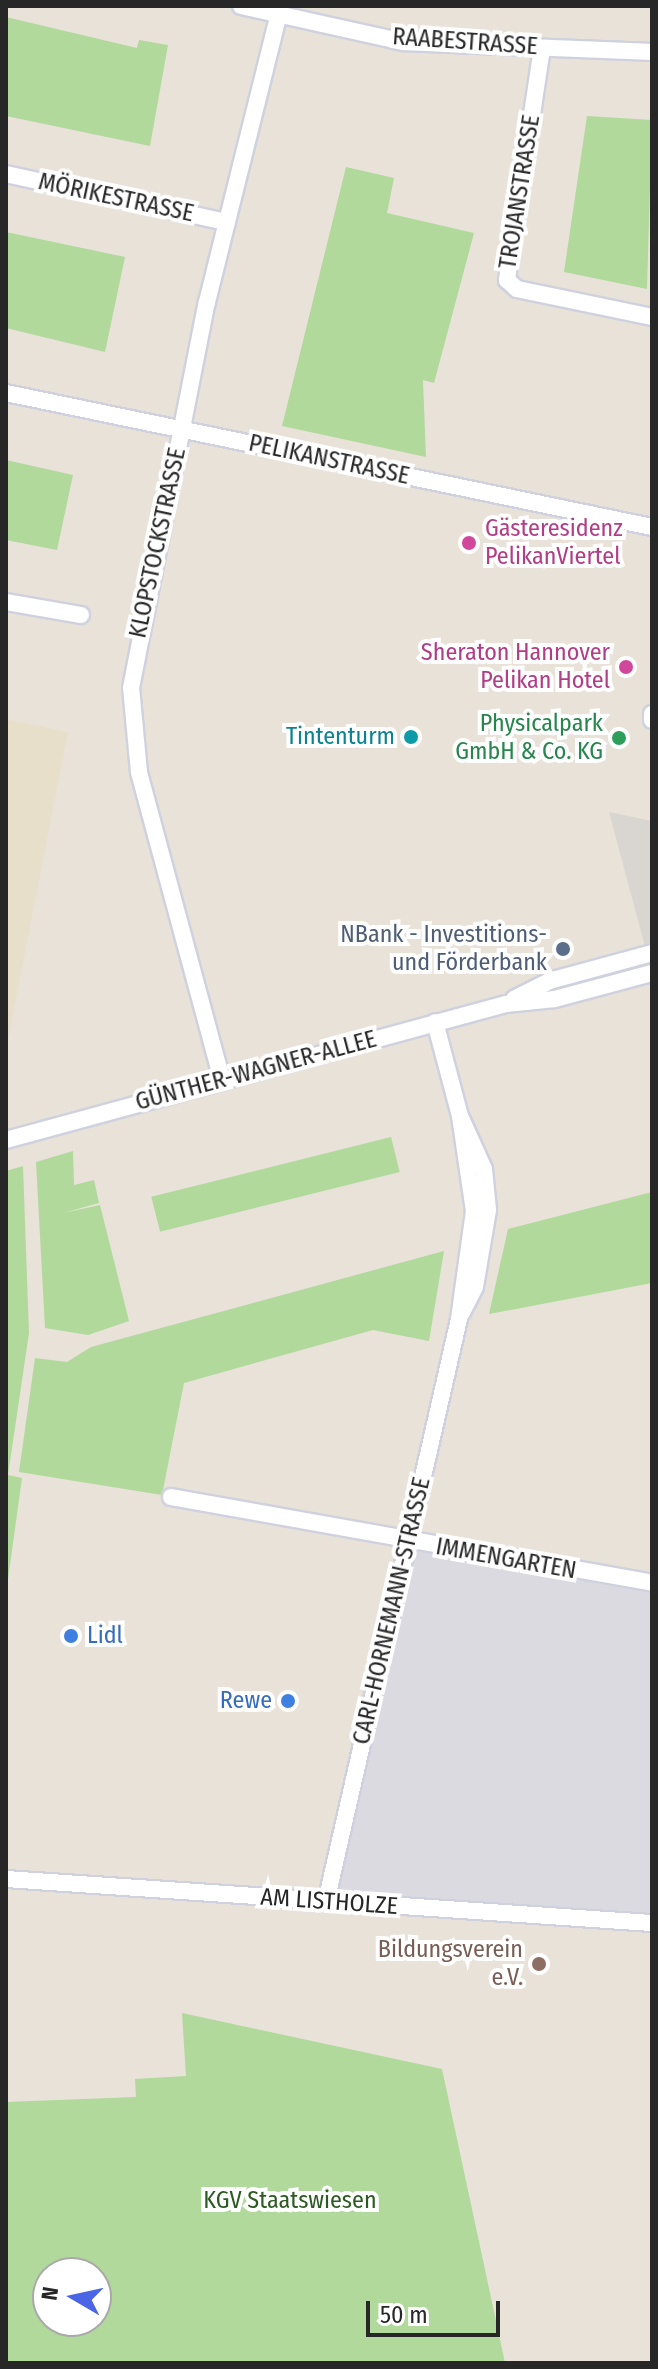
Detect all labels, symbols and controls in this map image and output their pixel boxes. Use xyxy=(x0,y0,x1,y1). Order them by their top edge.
street label: RAABESTRASSE xyxy=(391,23,539,61)
street label: TROJANSTRASSE xyxy=(494,113,546,271)
street label: MÖRIKESTRASSE xyxy=(36,167,196,229)
street label: PELIKANSTRASSE xyxy=(246,429,412,491)
street label: KLOPSTOCKSTRASSE xyxy=(124,445,192,641)
place label: Gästeresidenz PelikanViertel xyxy=(485,515,623,571)
marker: Gästeresidenz PelikanViertel xyxy=(460,534,478,552)
place label: Sheraton Hannover Pelikan Hotel xyxy=(421,639,610,695)
marker: Sheraton Hannover Pelikan Hotel xyxy=(617,658,635,676)
place label: Physicalpark GmbH & Co. KG xyxy=(455,710,603,766)
place label: Tintenturm xyxy=(286,723,395,751)
marker: Tintenturm xyxy=(402,728,420,746)
marker: Physicalpark GmbH & Co. KG xyxy=(610,729,628,747)
place label: NBank - Investitions- und Förderbank xyxy=(340,921,547,977)
marker: NBank - Investitions- und Förderbank xyxy=(554,940,572,958)
street label: GÜNTHER-WAGNER-ALLEE xyxy=(132,1025,380,1117)
street label: CARL-HORNEMANN-STRASSE xyxy=(347,1475,437,1747)
street label: IMMENGARTEN xyxy=(434,1532,578,1586)
place label: Lidl xyxy=(87,1622,123,1650)
marker: Lidl xyxy=(62,1627,80,1645)
place label: Rewe xyxy=(220,1687,272,1715)
marker: Rewe xyxy=(279,1692,297,1710)
street label: AM LISTHOLZE xyxy=(259,1883,399,1921)
place label: Bildungsverein e.V. xyxy=(378,1936,523,1992)
marker: Bildungsverein e.V. xyxy=(530,1955,548,1973)
park label: KGV Staatswiesen xyxy=(203,2187,377,2215)
north arrow xyxy=(32,2257,112,2337)
text: N xyxy=(35,2285,64,2302)
scale bar xyxy=(370,2285,504,2335)
text: 50 m xyxy=(380,2301,428,2329)

